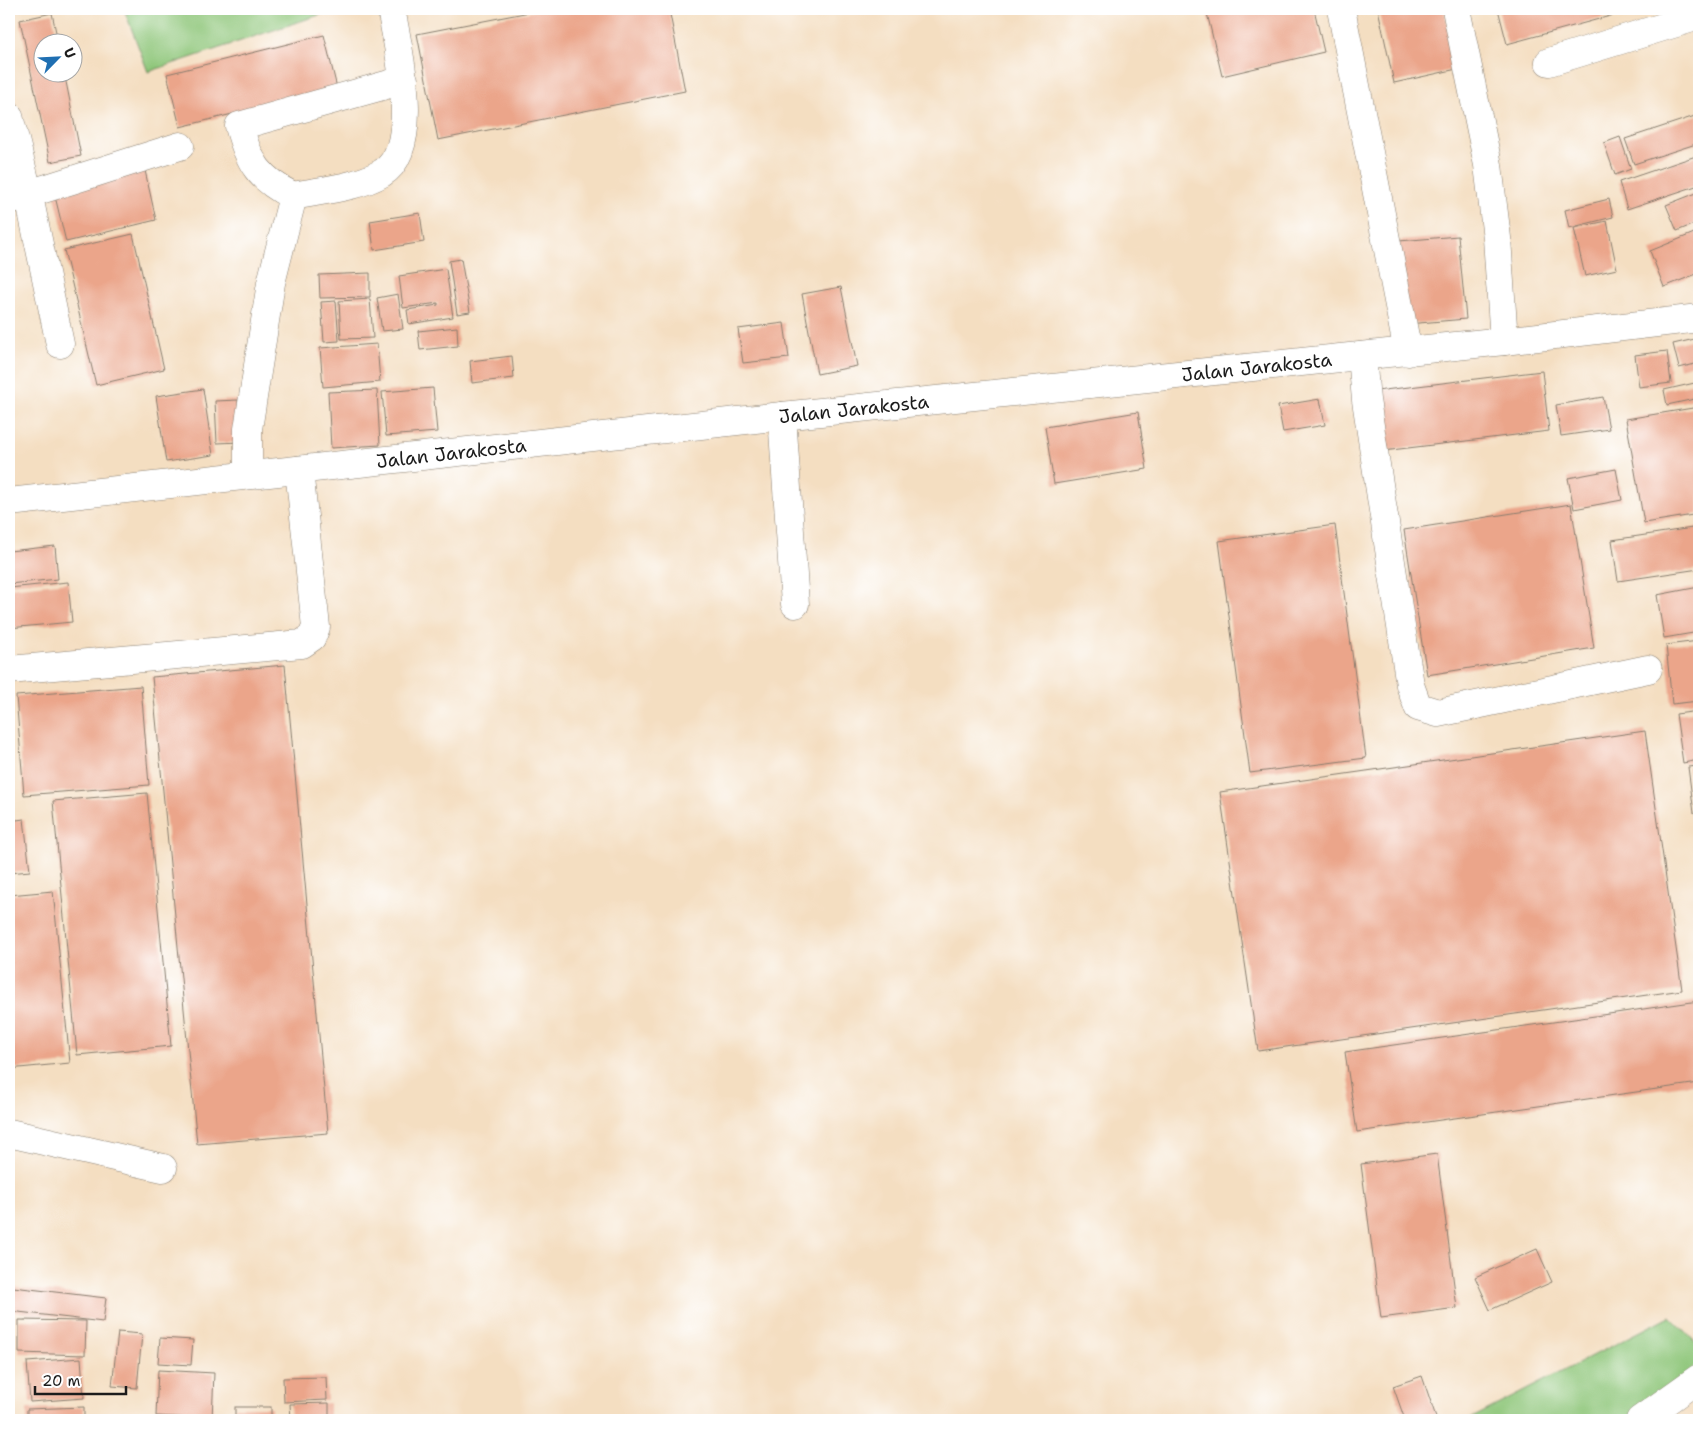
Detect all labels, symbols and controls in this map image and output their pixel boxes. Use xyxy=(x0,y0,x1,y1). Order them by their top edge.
north arrow xyxy=(32,32,82,82)
text: U xyxy=(60,45,80,61)
street label: Jalan Jarakosta xyxy=(1180,346,1333,387)
street label: Jalan Jarakosta xyxy=(778,388,930,429)
street label: Jalan Jarakosta xyxy=(375,432,528,474)
scale bar xyxy=(35,1364,126,1396)
text: 20 m xyxy=(42,1371,81,1391)

